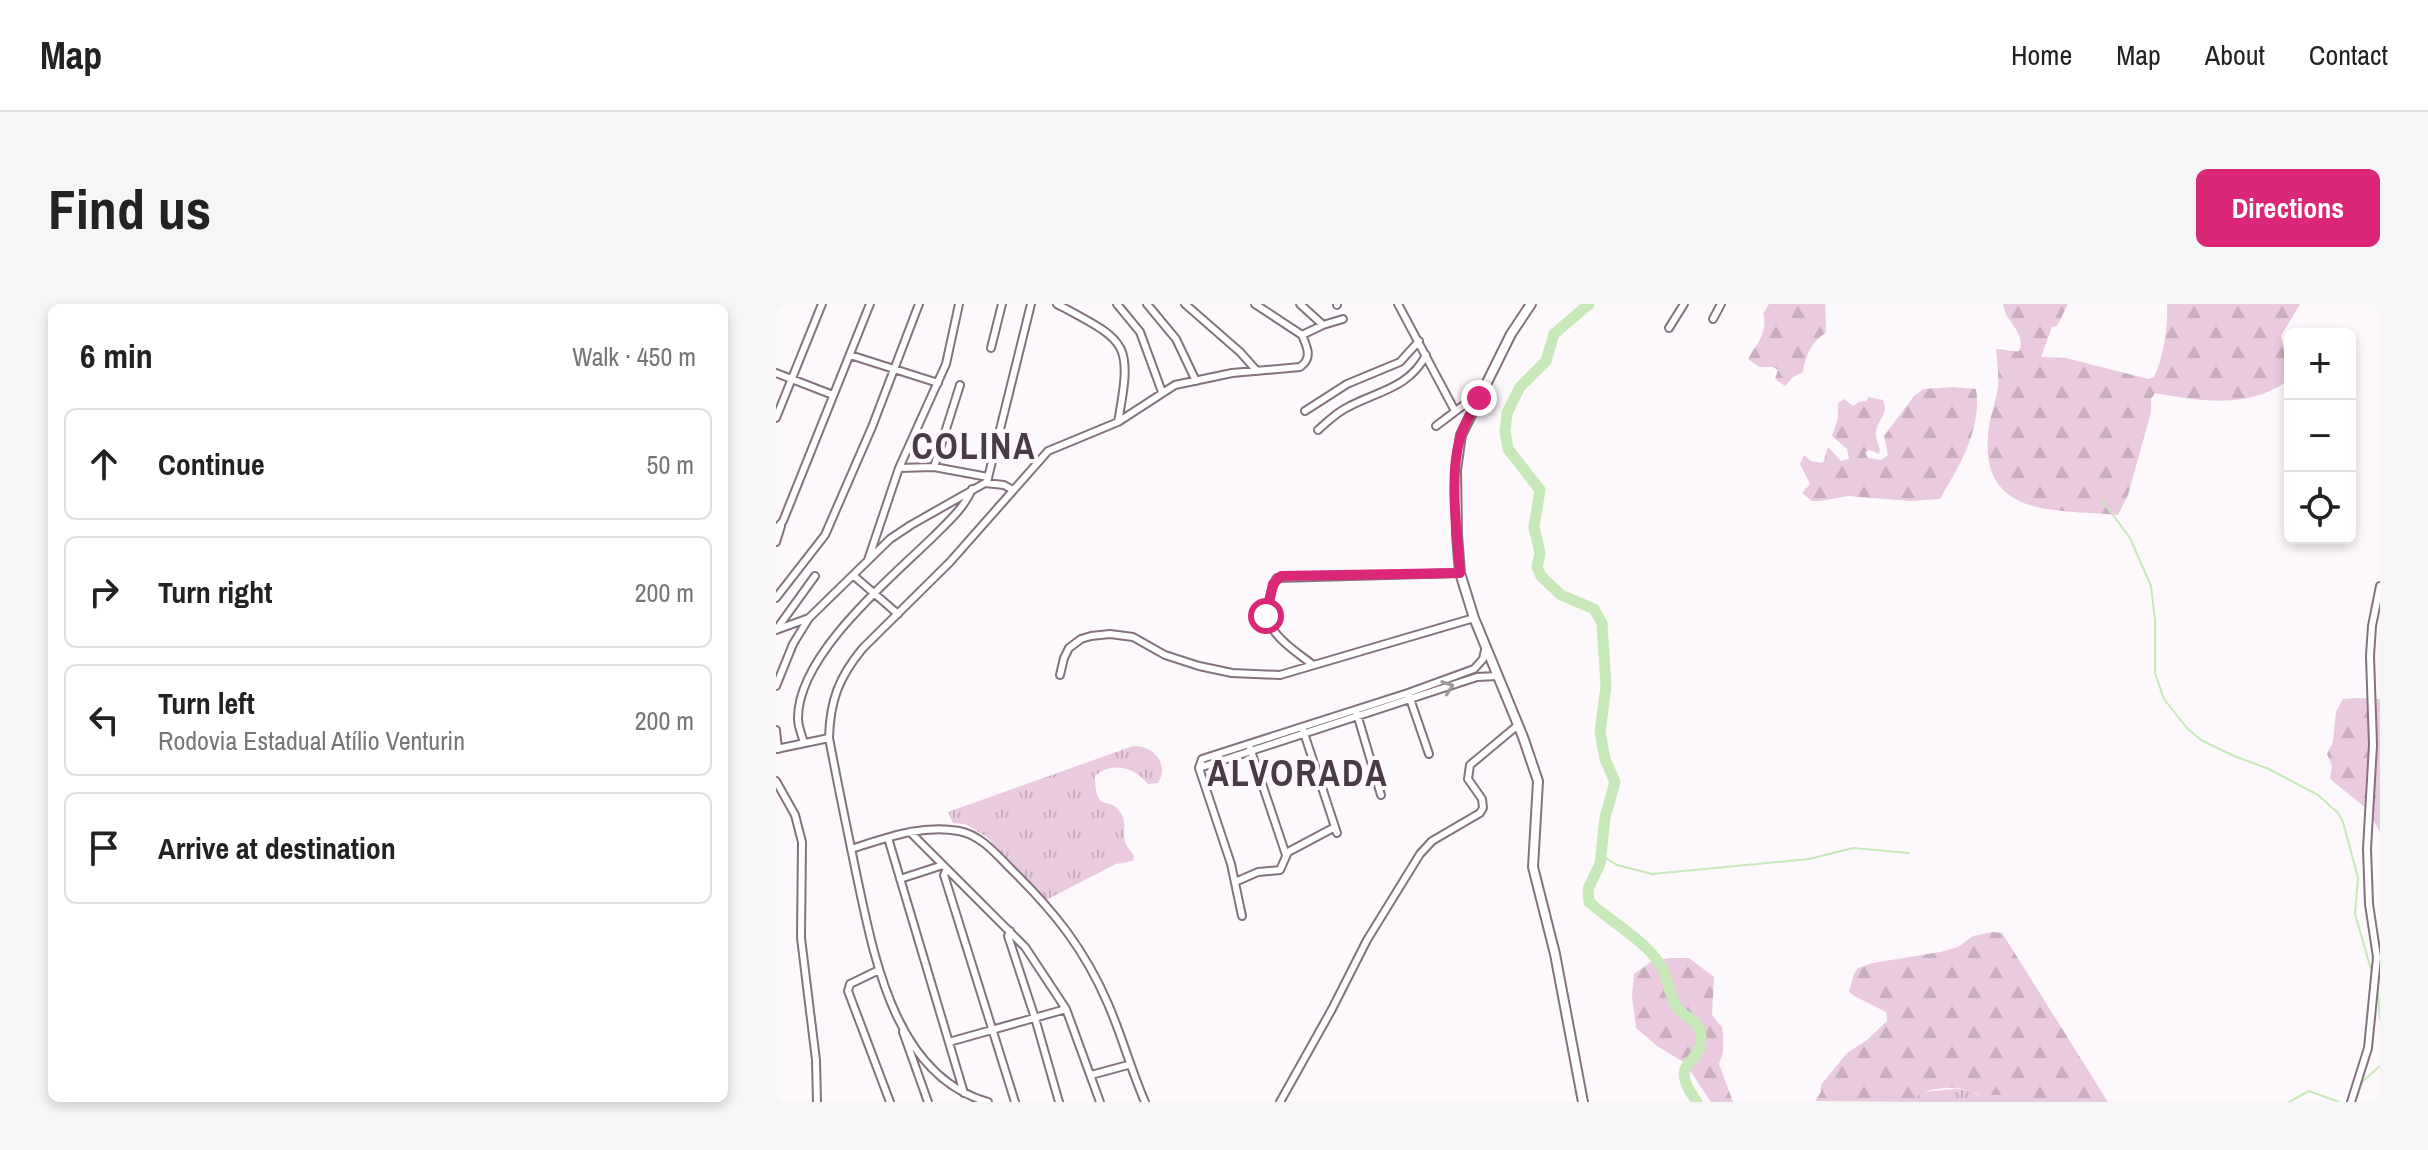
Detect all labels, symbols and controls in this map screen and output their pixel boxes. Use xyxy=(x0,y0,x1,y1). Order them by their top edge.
text: Map xyxy=(40,30,102,81)
text: Home xyxy=(2011,36,2072,74)
text: Map xyxy=(2116,36,2161,74)
text: About xyxy=(2205,36,2265,74)
text: Contact xyxy=(2309,36,2388,74)
button: Directions xyxy=(2196,169,2380,247)
text: Find us xyxy=(48,171,211,246)
map controls xyxy=(2284,328,2356,544)
button: + xyxy=(2284,328,2356,400)
text: 6 min xyxy=(80,333,153,379)
text: Walk · 450 m xyxy=(572,339,696,374)
route end xyxy=(1461,380,1497,416)
button: − xyxy=(2284,400,2356,472)
district label: COLINA xyxy=(911,422,1037,470)
icon: ahead xyxy=(82,442,126,486)
text: Continue xyxy=(158,444,265,484)
text: 50 m xyxy=(647,447,694,482)
button: locate xyxy=(2284,472,2356,544)
icon: right xyxy=(82,570,126,614)
text: Turn right xyxy=(158,572,272,612)
text: 200 m xyxy=(635,575,694,610)
route start xyxy=(1248,598,1284,634)
one-way arrow xyxy=(1440,680,1454,696)
text: Turn left xyxy=(158,683,255,723)
icon: left xyxy=(82,698,126,742)
text: 200 m xyxy=(635,703,694,738)
text: Rodovia Estadual Atílio Venturin xyxy=(158,723,465,758)
district label: ALVORADA xyxy=(1207,749,1389,797)
icon: arrive xyxy=(82,826,126,870)
text: Arrive at destination xyxy=(158,828,396,868)

